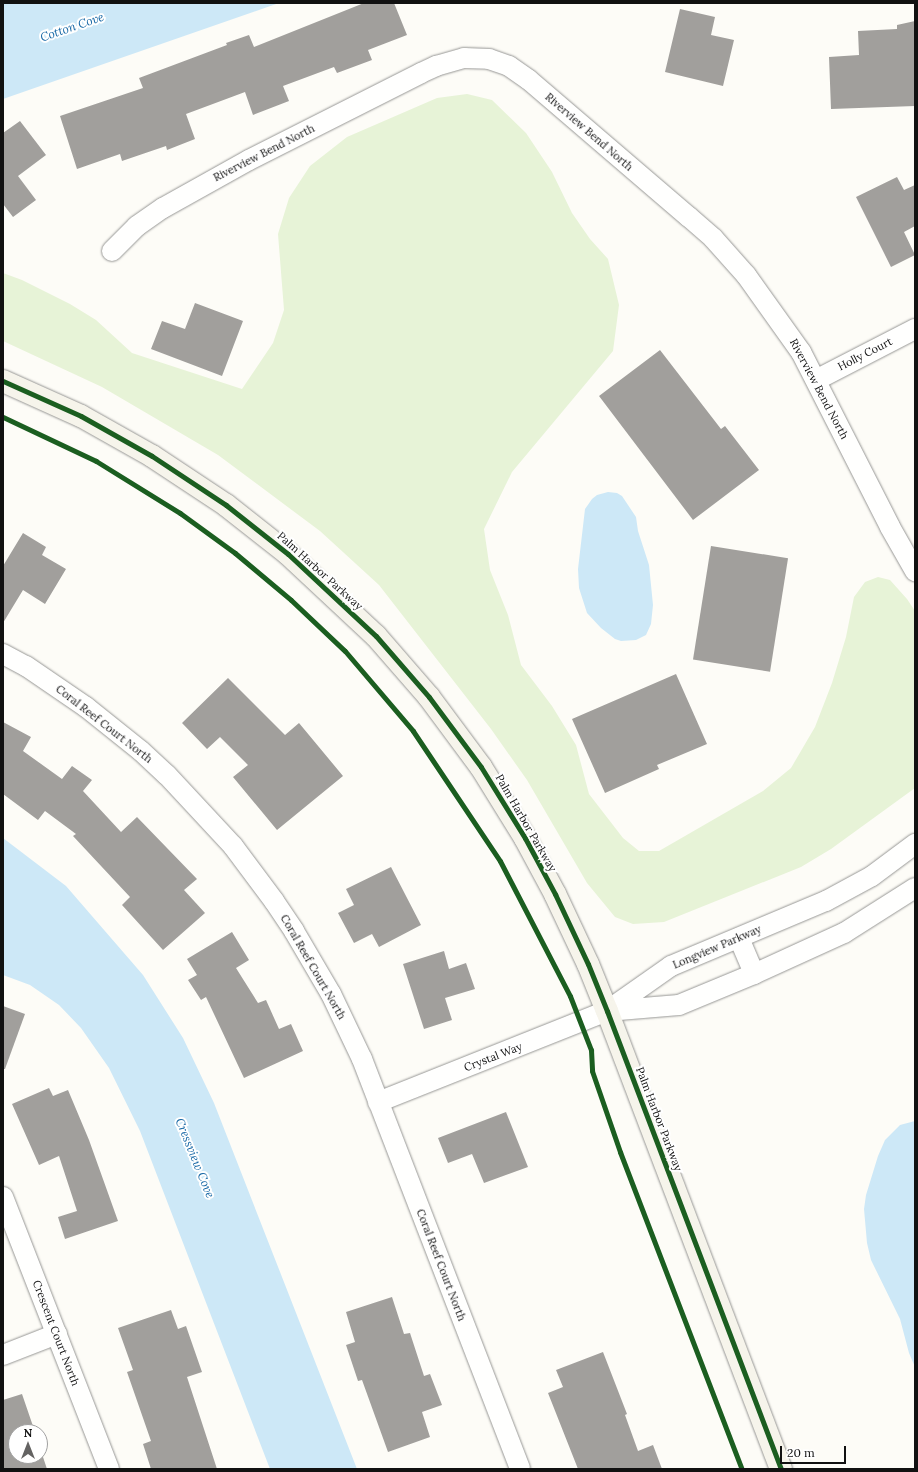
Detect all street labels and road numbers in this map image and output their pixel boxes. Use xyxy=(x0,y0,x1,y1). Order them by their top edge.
street label: Riverview Bend North xyxy=(542,90,636,174)
street label: Riverview Bend North xyxy=(211,122,317,184)
street label: Holly Court xyxy=(836,335,894,373)
street label: Riverview Bend North xyxy=(787,336,851,442)
street label: Palm Harbor Parkway xyxy=(275,529,365,613)
street label: Coral Reef Court North xyxy=(53,682,155,766)
street label: Palm Harbor Parkway xyxy=(493,772,559,874)
street label: Coral Reef Court North xyxy=(278,912,348,1022)
street label: Longview Parkway xyxy=(671,922,763,972)
street label: Crystal Way xyxy=(462,1040,524,1074)
street label: Palm Harbor Parkway xyxy=(633,1065,685,1173)
street label: Coral Reef Court North xyxy=(414,1207,468,1323)
street label: Crescent Court North xyxy=(30,1278,82,1388)

